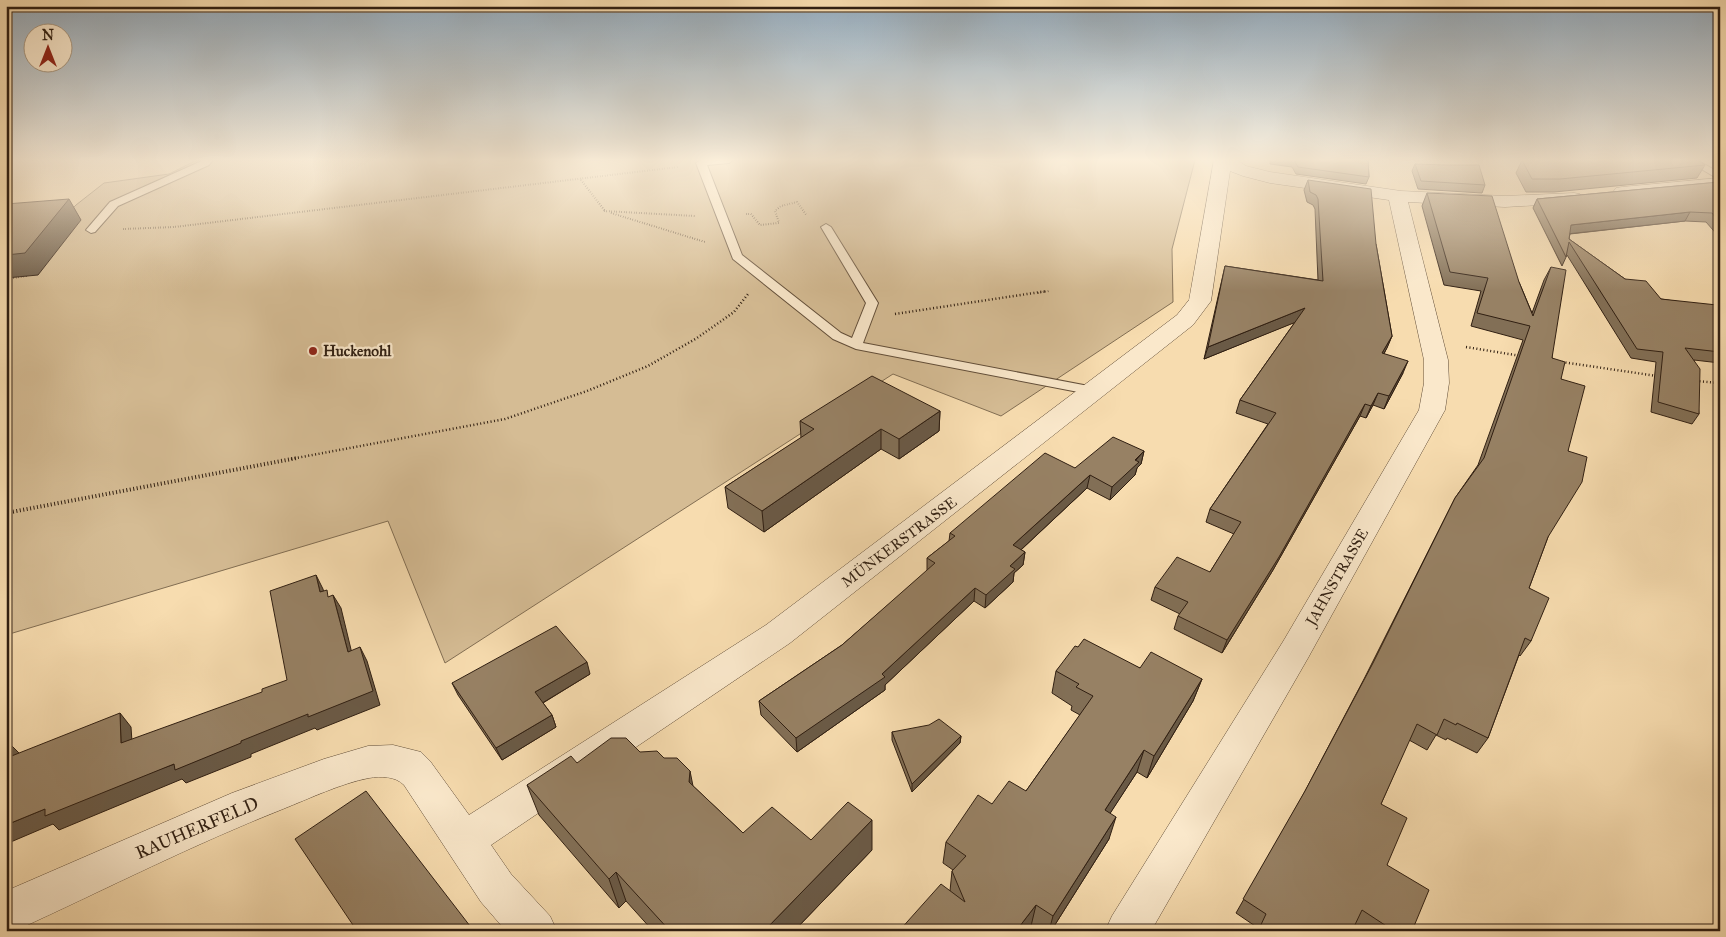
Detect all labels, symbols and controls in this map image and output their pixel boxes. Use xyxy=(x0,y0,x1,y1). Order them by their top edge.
north arrow xyxy=(22,22,72,72)
text: N xyxy=(42,27,54,44)
place label: Huckenohl xyxy=(323,342,392,360)
marker: Huckenohl xyxy=(307,345,319,357)
street label: MÜNKERSTRASSE xyxy=(837,492,960,591)
street label: JAHNSTRASSE xyxy=(1301,525,1373,631)
street label: RAUHERFELD xyxy=(132,792,262,864)

